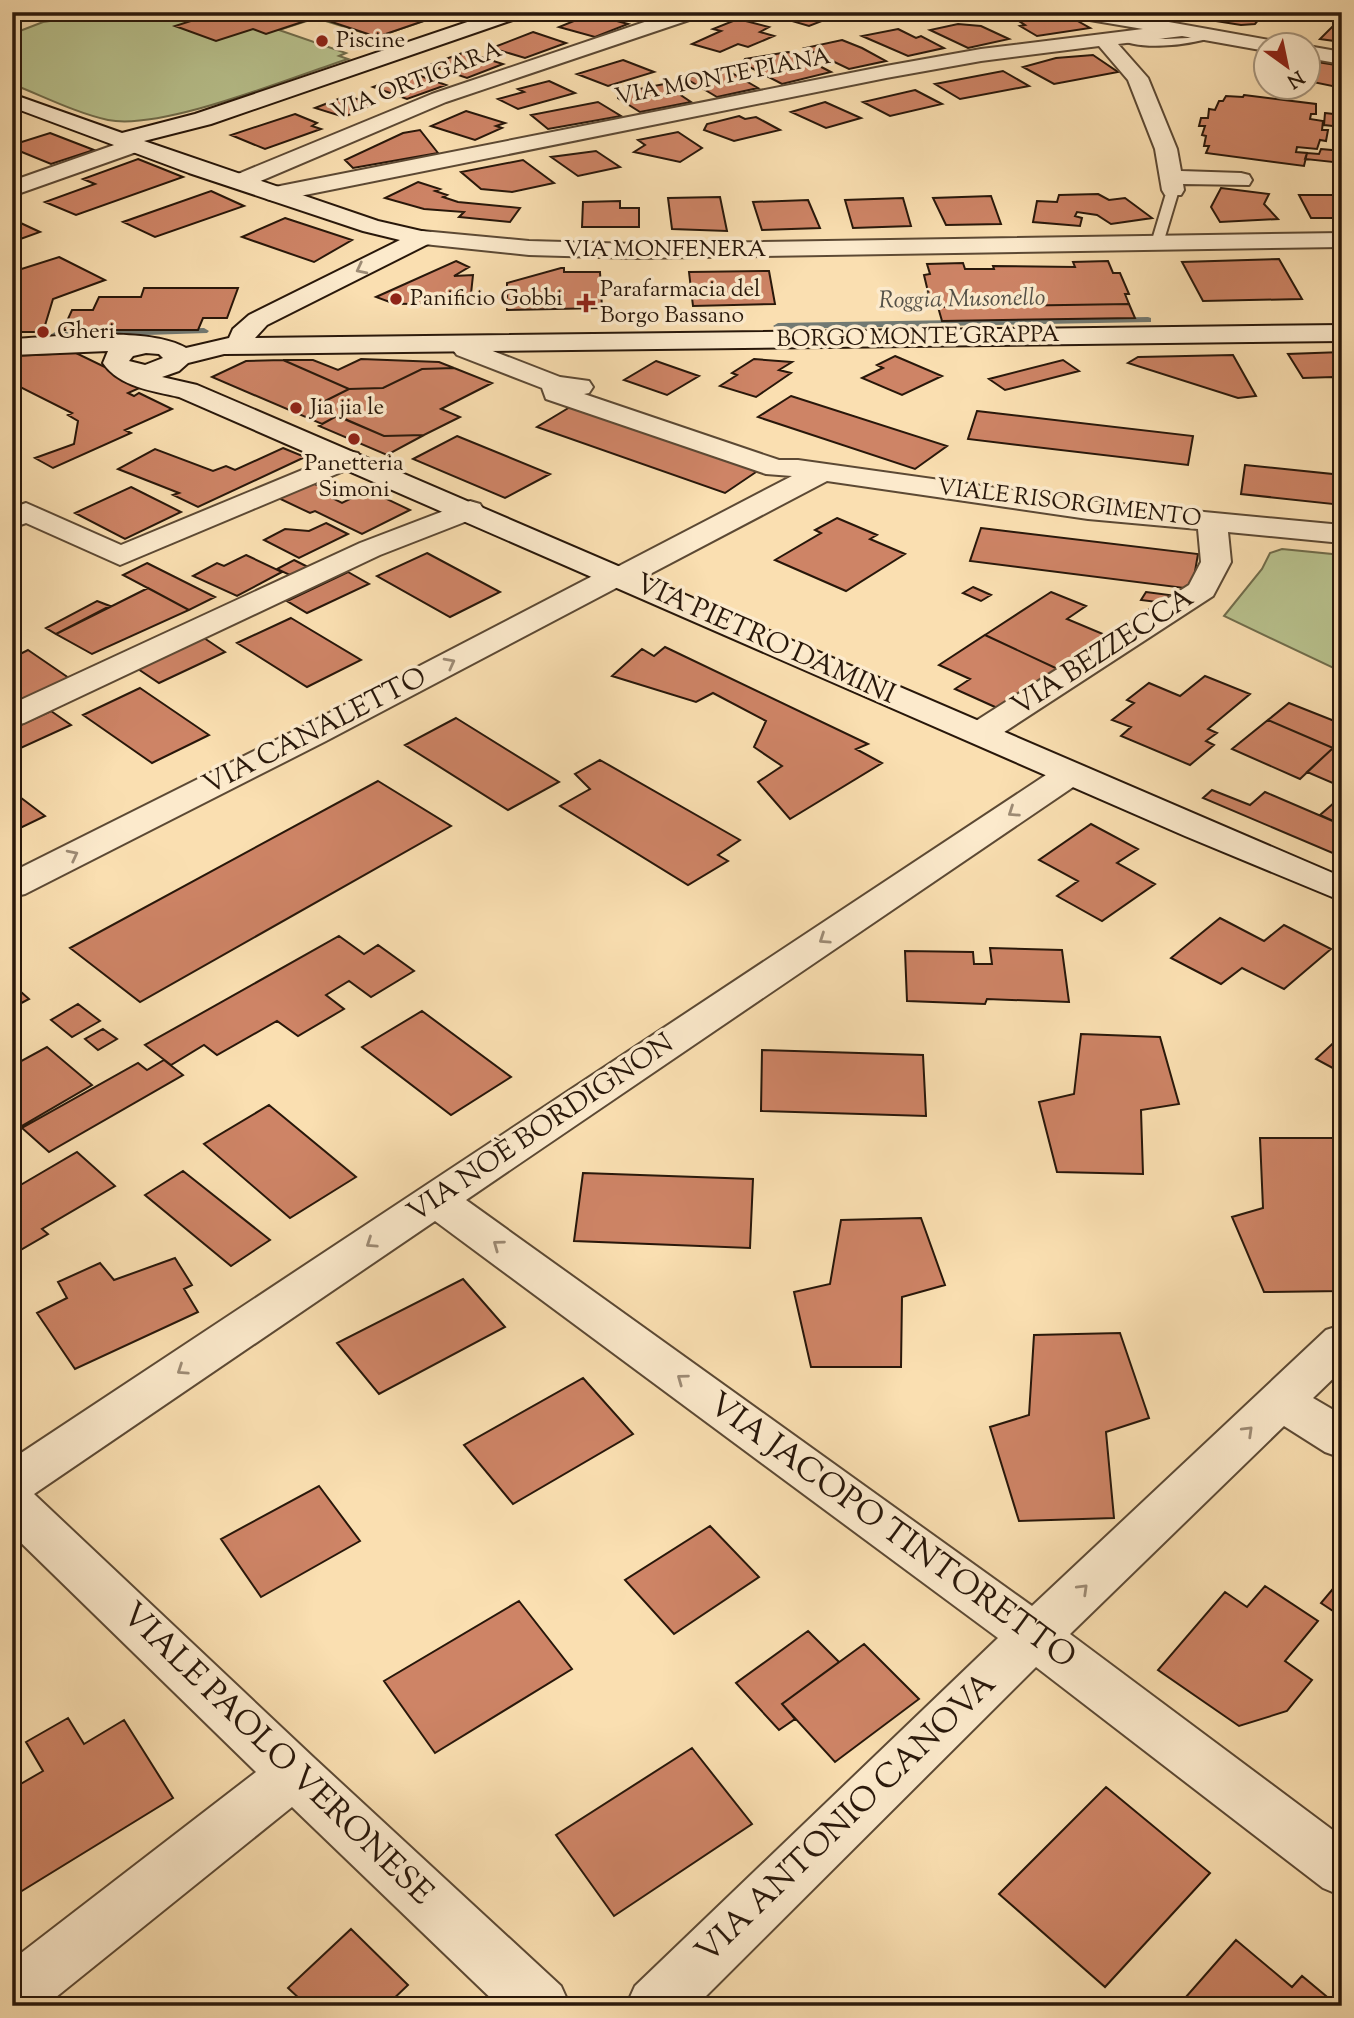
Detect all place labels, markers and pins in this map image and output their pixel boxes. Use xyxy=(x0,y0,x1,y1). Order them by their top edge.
place label: Piscine xyxy=(336,25,405,58)
marker: Piscine xyxy=(314,33,330,49)
place label: Parafarmacia del Borgo Bassano xyxy=(600,274,761,333)
place label: Panificio Gobbi xyxy=(410,283,563,316)
marker: Panificio Gobbi xyxy=(388,291,404,307)
marker: Parafarmacia del Borgo Bassano xyxy=(578,295,594,311)
place label: Gheri xyxy=(57,316,115,349)
marker: Gheri xyxy=(35,324,51,340)
place label: Jia jia le xyxy=(308,392,384,425)
marker: Jia jia le xyxy=(288,400,304,416)
marker: Panetteria Simoni xyxy=(346,431,362,447)
place label: Panetteria Simoni xyxy=(304,448,404,507)

